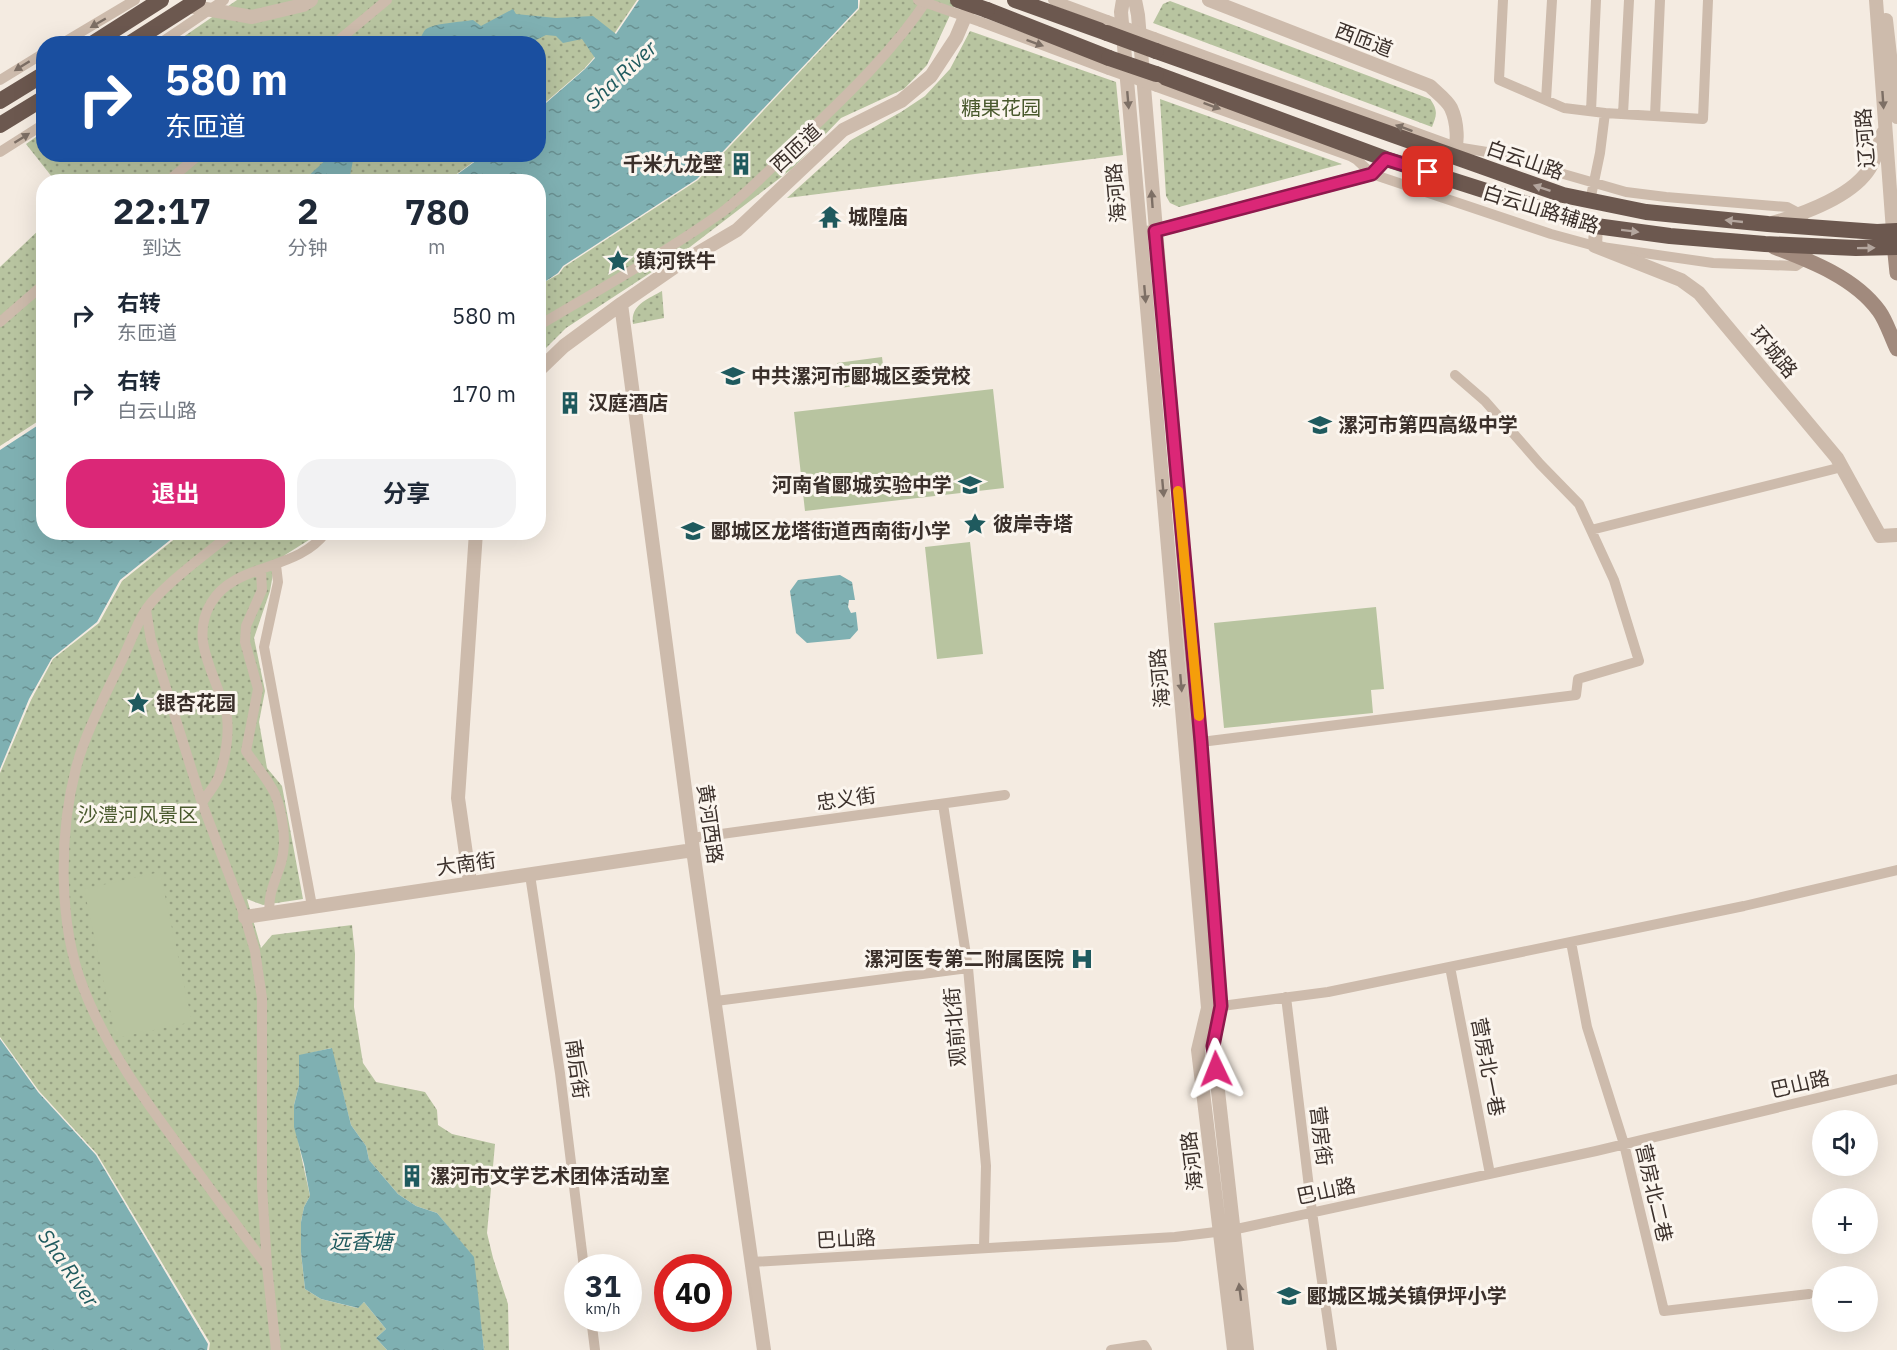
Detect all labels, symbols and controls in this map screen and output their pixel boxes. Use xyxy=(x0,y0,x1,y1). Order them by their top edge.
street label: 西匝道 xyxy=(1331,16,1397,63)
one-way arrow xyxy=(90,17,106,28)
water label: Sha River xyxy=(578,33,663,115)
one-way arrow xyxy=(1027,38,1045,48)
text: 580 m xyxy=(165,52,288,107)
icon: right xyxy=(66,60,144,138)
one-way arrow xyxy=(14,61,30,72)
one-way arrow xyxy=(1123,91,1133,110)
one-way arrow xyxy=(1878,91,1888,110)
park label: 糖果花园 xyxy=(961,94,1041,121)
one-way arrow xyxy=(1203,102,1221,112)
street label: 辽河路 xyxy=(1849,107,1880,169)
text: 东匝道 xyxy=(165,108,246,143)
street label: 西匝道 xyxy=(765,117,827,178)
one-way arrow xyxy=(1395,123,1413,133)
one-way arrow xyxy=(14,133,30,144)
street label: 白云山路 xyxy=(1483,134,1567,185)
pin xyxy=(1402,146,1453,197)
place label: 千米九龙壁 xyxy=(623,150,723,177)
building icon: 千米九龙壁 xyxy=(728,151,754,177)
icon: arrive xyxy=(1411,155,1444,188)
street label: 海河路 xyxy=(1099,162,1132,224)
street label: 白云山路辅路 xyxy=(1480,178,1602,239)
one-way arrow xyxy=(1533,183,1551,192)
text: 22:17 xyxy=(113,187,211,234)
text: 2 xyxy=(297,187,319,234)
text: 780 xyxy=(404,188,469,235)
one-way arrow xyxy=(1147,189,1157,208)
place label: 城隍庙 xyxy=(848,203,908,230)
temple icon: 城隍庙 xyxy=(817,204,843,230)
one-way arrow xyxy=(1724,216,1743,226)
one-way arrow xyxy=(1620,226,1639,235)
text: m xyxy=(428,233,446,260)
text: 到达 xyxy=(142,234,182,261)
text: 分钟 xyxy=(288,234,328,261)
one-way arrow xyxy=(1856,243,1875,253)
place label: 镇河铁牛 xyxy=(636,247,716,274)
place icon: 镇河铁牛 xyxy=(605,248,631,274)
one-way arrow xyxy=(1140,285,1150,304)
text: 右转 xyxy=(117,288,161,317)
icon: right xyxy=(66,299,99,332)
text: 580 m xyxy=(452,301,516,330)
text: 东匝道 xyxy=(117,319,177,346)
street label: 环城路 xyxy=(1745,320,1804,383)
place label: 中共漯河市郾城区委党校 xyxy=(751,362,971,389)
school or university icon: 中共漯河市郾城区委党校 xyxy=(720,363,746,389)
text: 右转 xyxy=(117,366,161,395)
icon: right xyxy=(66,377,99,410)
text: 170 m xyxy=(452,379,516,408)
place label: 汉庭酒店 xyxy=(588,389,668,416)
building icon: 汉庭酒店 xyxy=(557,390,583,416)
text: 白云山路 xyxy=(117,397,197,424)
place label: 漯河市第四高级中学 xyxy=(1338,411,1518,438)
school or university icon: 漯河市第四高级中学 xyxy=(1307,412,1333,438)
button: 退出 xyxy=(66,459,285,528)
button: 分享 xyxy=(297,459,516,528)
place label: 河南省郾城实验中学 xyxy=(772,471,952,498)
school or university icon: 河南省郾城实验中学 xyxy=(957,472,983,498)
one-way arrow xyxy=(1158,479,1168,498)
place label: 彼岸寺塔 xyxy=(993,510,1073,537)
place icon: 彼岸寺塔 xyxy=(962,511,988,537)
place label: 郾城区龙塔街道西南街小学 xyxy=(711,517,951,544)
school or university icon: 郾城区龙塔街道西南街小学 xyxy=(680,518,706,544)
street label: 海河路 xyxy=(1143,647,1176,709)
one-way arrow xyxy=(1176,673,1186,692)
place label: 银杏花园 xyxy=(156,689,236,716)
place icon: 银杏花园 xyxy=(125,690,151,716)
street label: 忠义街 xyxy=(814,781,878,816)
street label: 黄河西路 xyxy=(692,782,729,865)
park label: 沙澧河风景区 xyxy=(78,801,198,828)
street label: 大南街 xyxy=(434,846,498,881)
place label: 漯河医专第二附属医院 xyxy=(864,945,1064,972)
hospital icon: 漯河医专第二附属医院 xyxy=(1069,946,1095,972)
street label: 观前北街 xyxy=(938,986,971,1068)
street label: 营房北一巷 xyxy=(1466,1015,1511,1119)
street label: 南后街 xyxy=(560,1037,595,1101)
position arrow xyxy=(1184,1037,1248,1101)
street label: 巴山路 xyxy=(1768,1064,1832,1103)
street label: 营房街 xyxy=(1304,1105,1339,1167)
map controls xyxy=(1812,1110,1878,1332)
button: sound xyxy=(1812,1110,1878,1176)
street label: 海河路 xyxy=(1174,1130,1209,1192)
street label: 营房北二巷 xyxy=(1630,1141,1679,1245)
place label: 漯河市文学艺术团体活动室 xyxy=(430,1162,670,1189)
building icon: 漯河市文学艺术团体活动室 xyxy=(399,1163,425,1189)
street label: 巴山路 xyxy=(1294,1171,1358,1210)
button: + xyxy=(1812,1188,1878,1254)
water label: Sha River xyxy=(32,1223,106,1313)
street label: 巴山路 xyxy=(815,1223,877,1254)
water label: 远香塘 xyxy=(330,1227,395,1255)
speed limit sign: 40 xyxy=(654,1254,732,1332)
text: 31 xyxy=(585,1266,621,1305)
button: − xyxy=(1812,1266,1878,1332)
one-way arrow xyxy=(1235,1282,1245,1301)
place label: 郾城区城关镇伊坪小学 xyxy=(1307,1282,1507,1309)
school or university icon: 郾城区城关镇伊坪小学 xyxy=(1276,1283,1302,1309)
text: km/h xyxy=(585,1299,621,1318)

